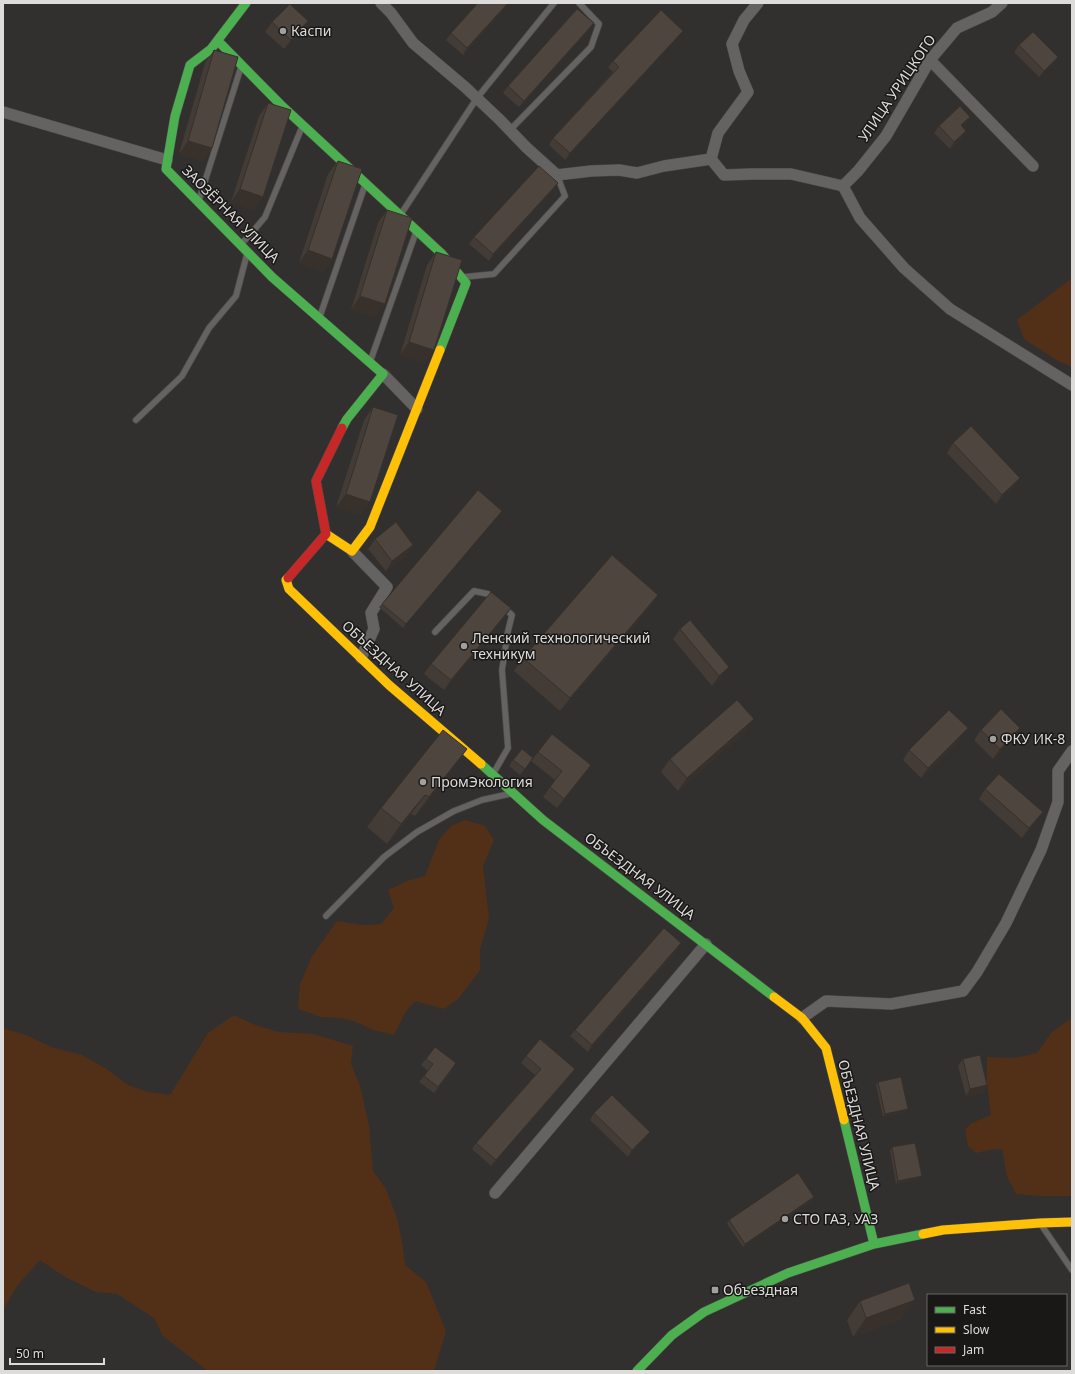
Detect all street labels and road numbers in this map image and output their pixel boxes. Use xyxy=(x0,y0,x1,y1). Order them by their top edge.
street label: УЛИЦА УРИЦКОГО xyxy=(854,30,940,145)
street label: ЗАОЗЁРНАЯ УЛИЦА xyxy=(178,161,284,267)
street label: ОБЪЕЗДНАЯ УЛИЦА xyxy=(338,616,450,720)
street label: ОБЪЕЗДНАЯ УЛИЦА xyxy=(581,828,700,923)
street label: ОБЪЕЗДНАЯ УЛИЦА xyxy=(834,1058,885,1192)

